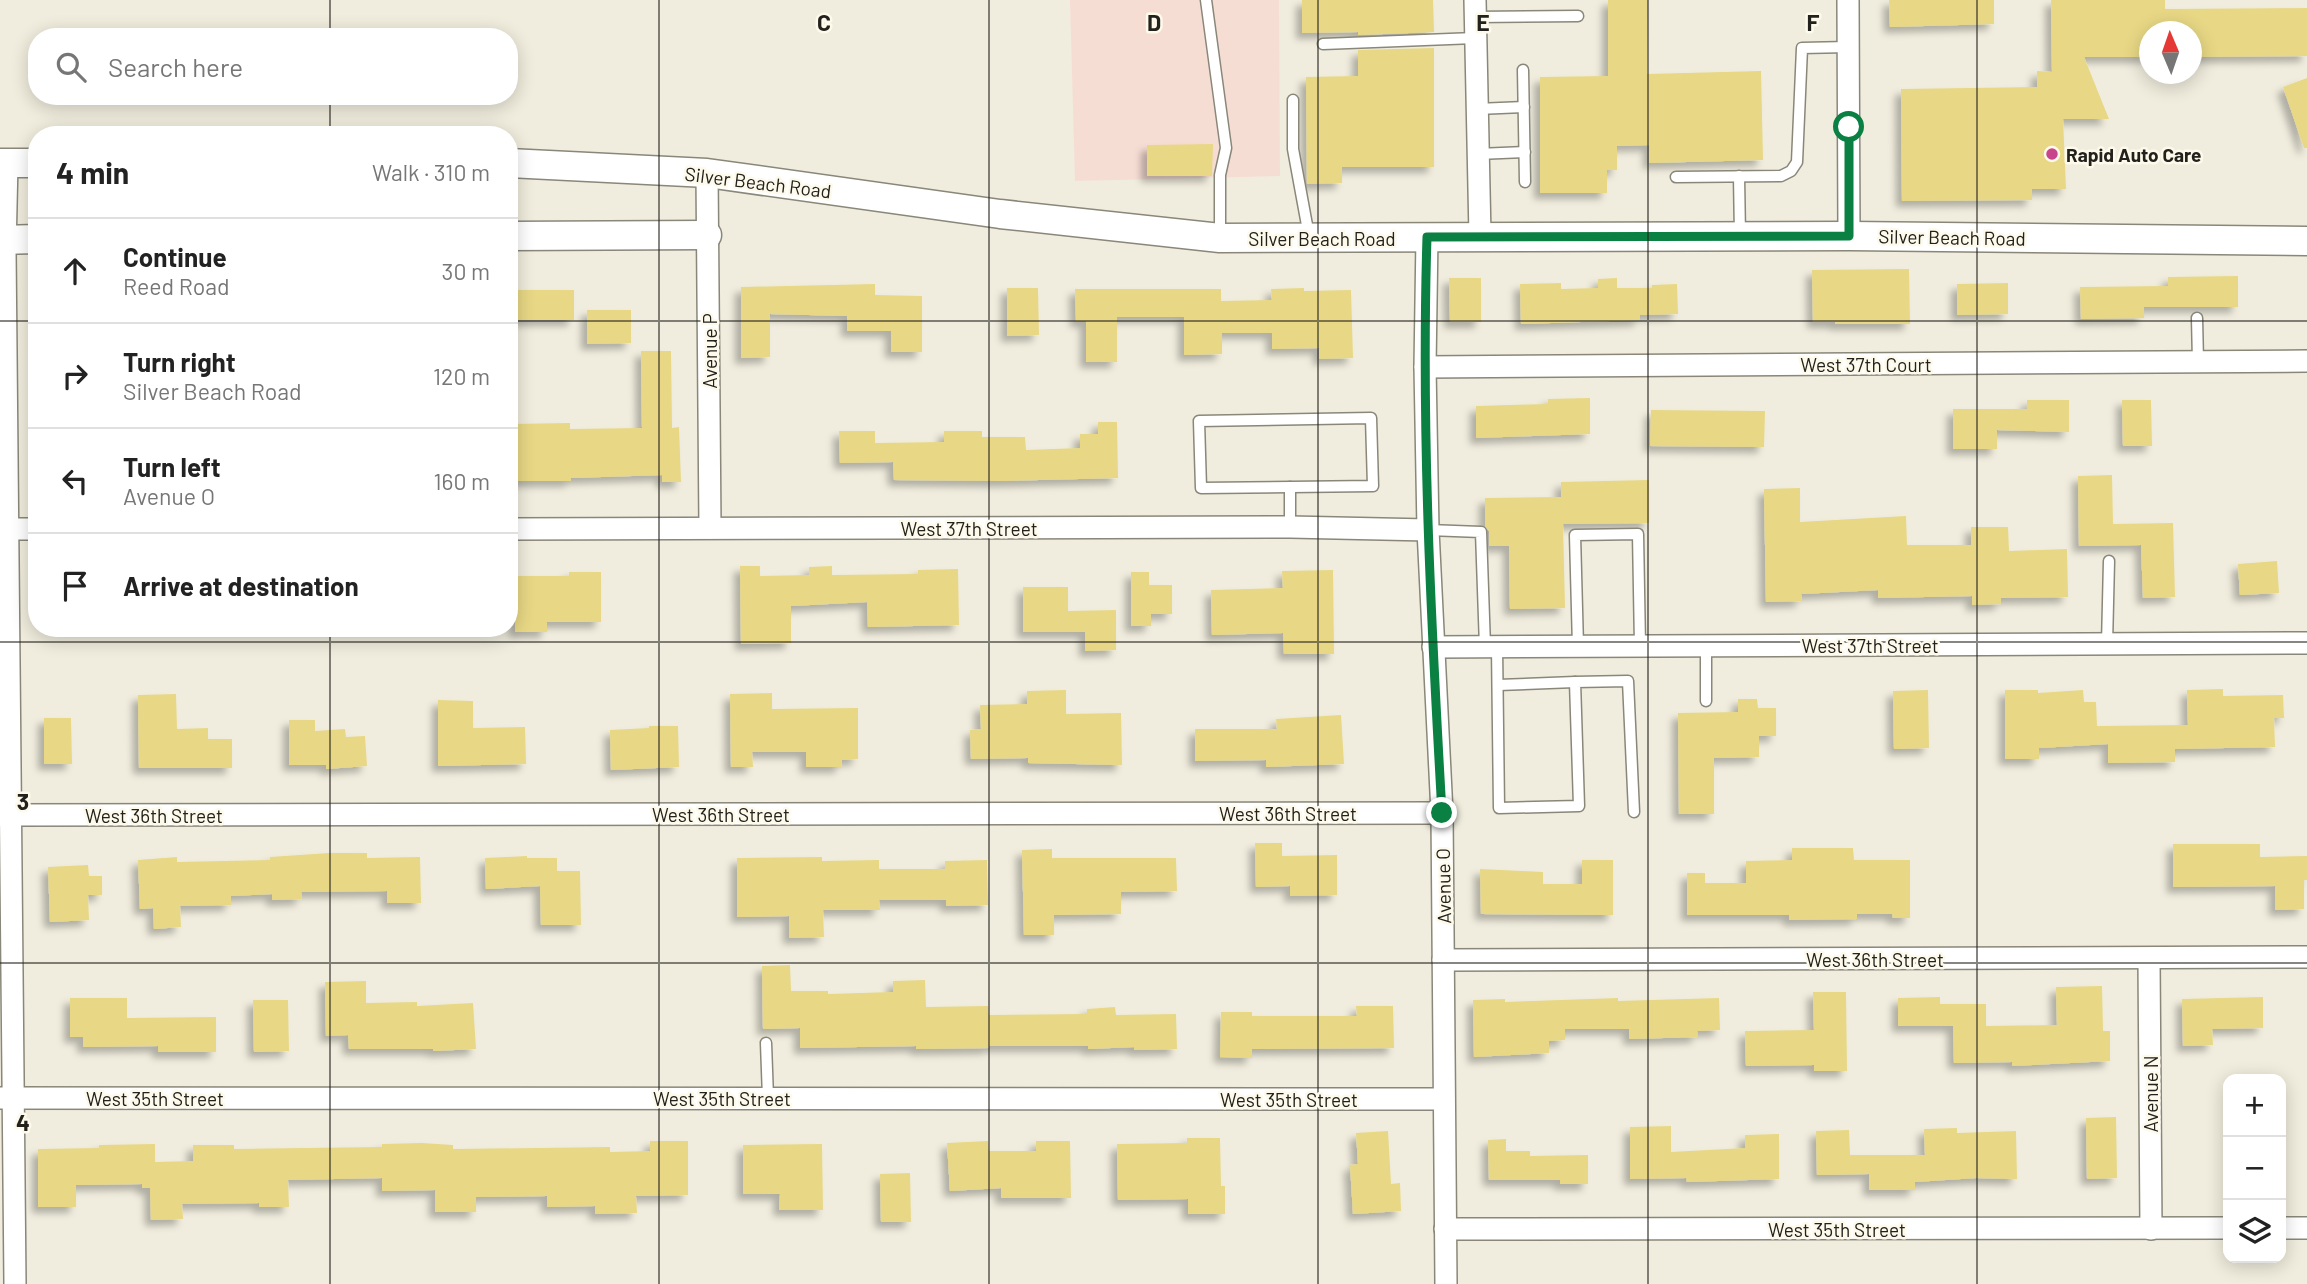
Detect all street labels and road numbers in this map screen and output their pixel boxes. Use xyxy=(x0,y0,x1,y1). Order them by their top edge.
street label: Silver Beach Road xyxy=(683,162,833,202)
street label: Silver Beach Road xyxy=(1878,224,2026,250)
street label: Silver Beach Road xyxy=(1248,227,1396,250)
street label: Avenue P xyxy=(698,313,721,389)
street label: West 37th Court xyxy=(1800,353,1932,376)
street label: West 37th Street xyxy=(900,517,1038,540)
street label: West 37th Street xyxy=(1801,634,1939,657)
street label: West 36th Street xyxy=(1219,802,1357,825)
street label: West 36th Street xyxy=(652,803,790,826)
street label: West 36th Street xyxy=(85,804,223,827)
street label: Avenue O xyxy=(1431,848,1455,924)
street label: West 36th Street xyxy=(1806,948,1944,971)
street label: Avenue N xyxy=(2139,1055,2162,1133)
street label: West 35th Street xyxy=(86,1087,224,1110)
street label: West 35th Street xyxy=(653,1087,791,1110)
street label: West 35th Street xyxy=(1220,1088,1358,1111)
street label: West 35th Street xyxy=(1768,1218,1906,1241)

